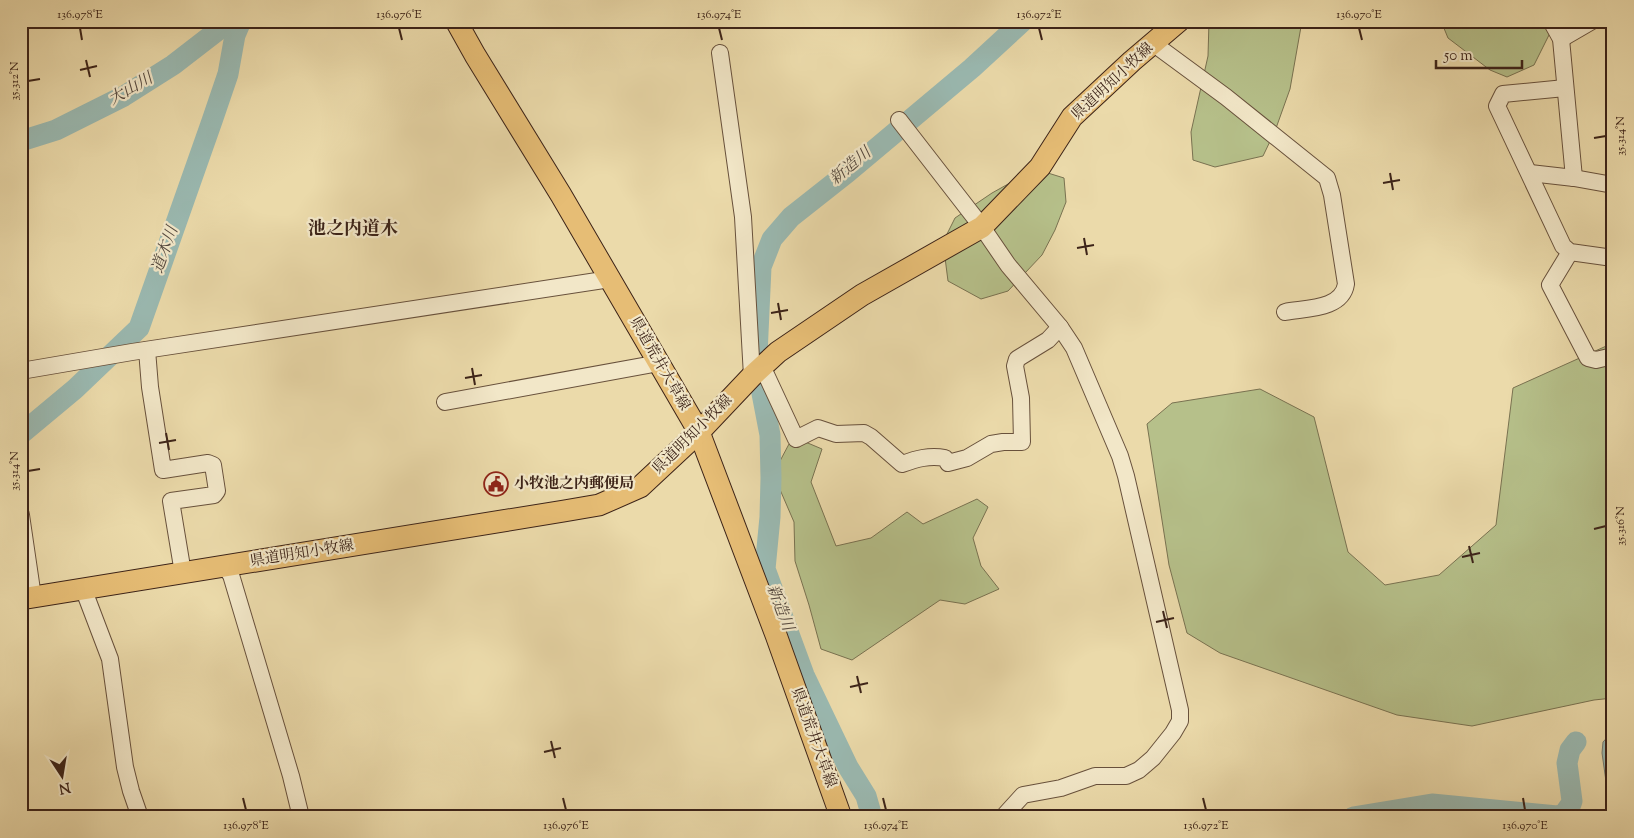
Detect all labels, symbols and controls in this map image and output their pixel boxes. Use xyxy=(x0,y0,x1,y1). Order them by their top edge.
text: 136.978°E xyxy=(57,6,104,24)
text: 136.976°E xyxy=(376,6,422,24)
text: 136.974°E xyxy=(697,6,742,24)
text: 136.972°E xyxy=(1017,6,1062,24)
text: 136.970°E xyxy=(1336,6,1382,24)
scale bar xyxy=(1436,38,1523,70)
street label: 県道明知小牧線 xyxy=(1067,39,1159,125)
text: 50 m xyxy=(1443,46,1473,67)
text: 35.312°N xyxy=(6,61,24,100)
water label: 大山川 xyxy=(104,67,159,112)
text: 35.314°N xyxy=(1612,116,1630,156)
water label: 新造川 xyxy=(825,141,878,191)
district label: 池之内道木 xyxy=(308,217,398,243)
water label: 道木川 xyxy=(147,222,186,276)
street label: 県道荒井大草線 xyxy=(624,313,694,415)
street label: 県道明知小牧線 xyxy=(648,390,738,480)
text: 35.314°N xyxy=(6,451,24,491)
public building icon: 小牧池之内郵便局 xyxy=(483,471,509,497)
place label: 小牧池之内郵便局 xyxy=(514,474,634,495)
text: 35.316°N xyxy=(1612,506,1630,546)
street label: 県道明知小牧線 xyxy=(248,535,356,573)
water label: 新造川 xyxy=(760,581,799,636)
street label: 県道荒井大草線 xyxy=(785,685,841,791)
north arrow xyxy=(38,750,88,800)
text: N xyxy=(57,776,72,798)
text: 136.978°E xyxy=(223,817,270,835)
text: 136.976°E xyxy=(543,817,589,835)
text: 136.974°E xyxy=(864,817,909,835)
text: 136.972°E xyxy=(1184,817,1229,835)
text: 136.970°E xyxy=(1502,817,1548,835)

